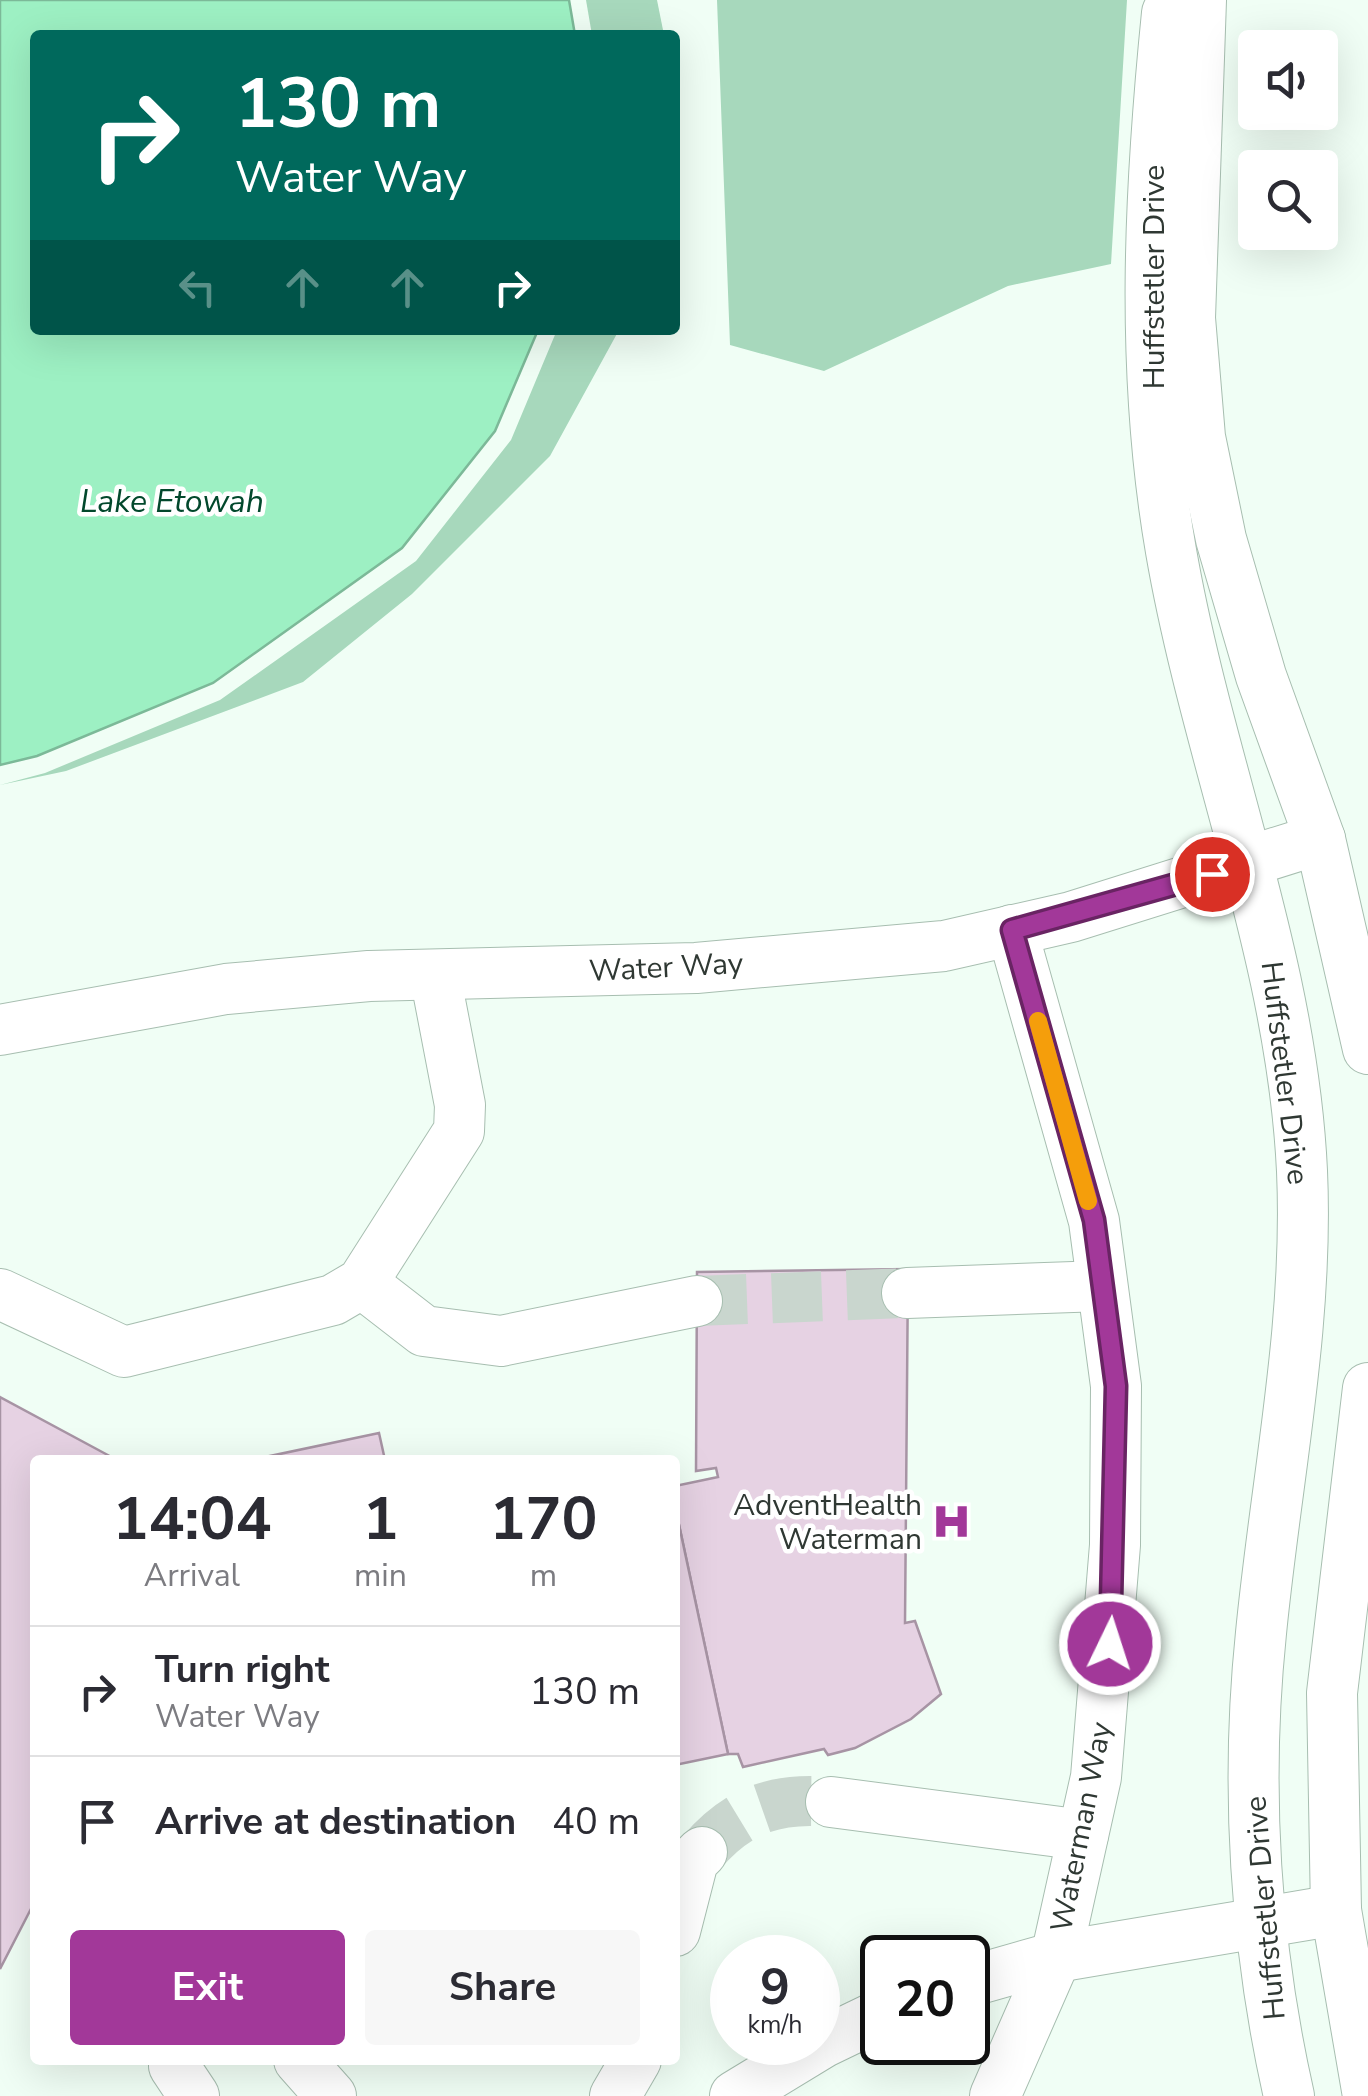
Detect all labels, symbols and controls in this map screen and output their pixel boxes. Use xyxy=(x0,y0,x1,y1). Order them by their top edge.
map controls xyxy=(1238,30,1338,250)
button: sound xyxy=(1238,30,1338,130)
text: 130 m xyxy=(235,56,441,152)
icon: right xyxy=(70,70,200,200)
text: Water Way xyxy=(235,147,467,208)
button: search xyxy=(1238,150,1338,250)
street label: Huffstetler Drive xyxy=(1134,165,1175,389)
icon: left xyxy=(170,260,225,315)
icon: ahead xyxy=(275,260,330,315)
icon: ahead xyxy=(380,260,435,315)
icon: right xyxy=(485,260,540,315)
water label: Lake Etowah xyxy=(80,480,264,523)
pin xyxy=(1170,832,1255,917)
icon: arrive xyxy=(1185,847,1240,902)
street label: Water Way xyxy=(588,943,745,992)
street label: Huffstetler Drive xyxy=(1250,959,1319,1187)
text: 14:04 xyxy=(113,1478,271,1560)
text: 1 xyxy=(362,1478,398,1560)
text: 170 xyxy=(489,1478,597,1560)
place label: AdventHealth Waterman xyxy=(733,1485,922,1560)
hospital icon: AdventHealth Waterman xyxy=(931,1501,973,1543)
text: Arrival xyxy=(144,1554,240,1597)
text: min xyxy=(354,1554,407,1597)
text: m xyxy=(530,1554,557,1597)
position arrow xyxy=(1058,1592,1162,1696)
text: Turn right xyxy=(155,1644,330,1695)
icon: right xyxy=(70,1664,125,1719)
text: 130 m xyxy=(529,1666,640,1717)
text: Water Way xyxy=(155,1695,320,1738)
street label: Waterman Way xyxy=(1041,1718,1122,1936)
icon: arrive xyxy=(70,1794,125,1849)
street label: Huffstetler Drive xyxy=(1235,1794,1296,2022)
text: Arrive at destination xyxy=(155,1796,516,1847)
text: 40 m xyxy=(552,1796,640,1847)
button: Exit xyxy=(70,1930,345,2045)
button: Share xyxy=(365,1930,640,2045)
speed limit sign: 20 xyxy=(860,1935,990,2065)
text: 9 xyxy=(760,1953,790,2022)
text: km/h xyxy=(747,2008,803,2042)

